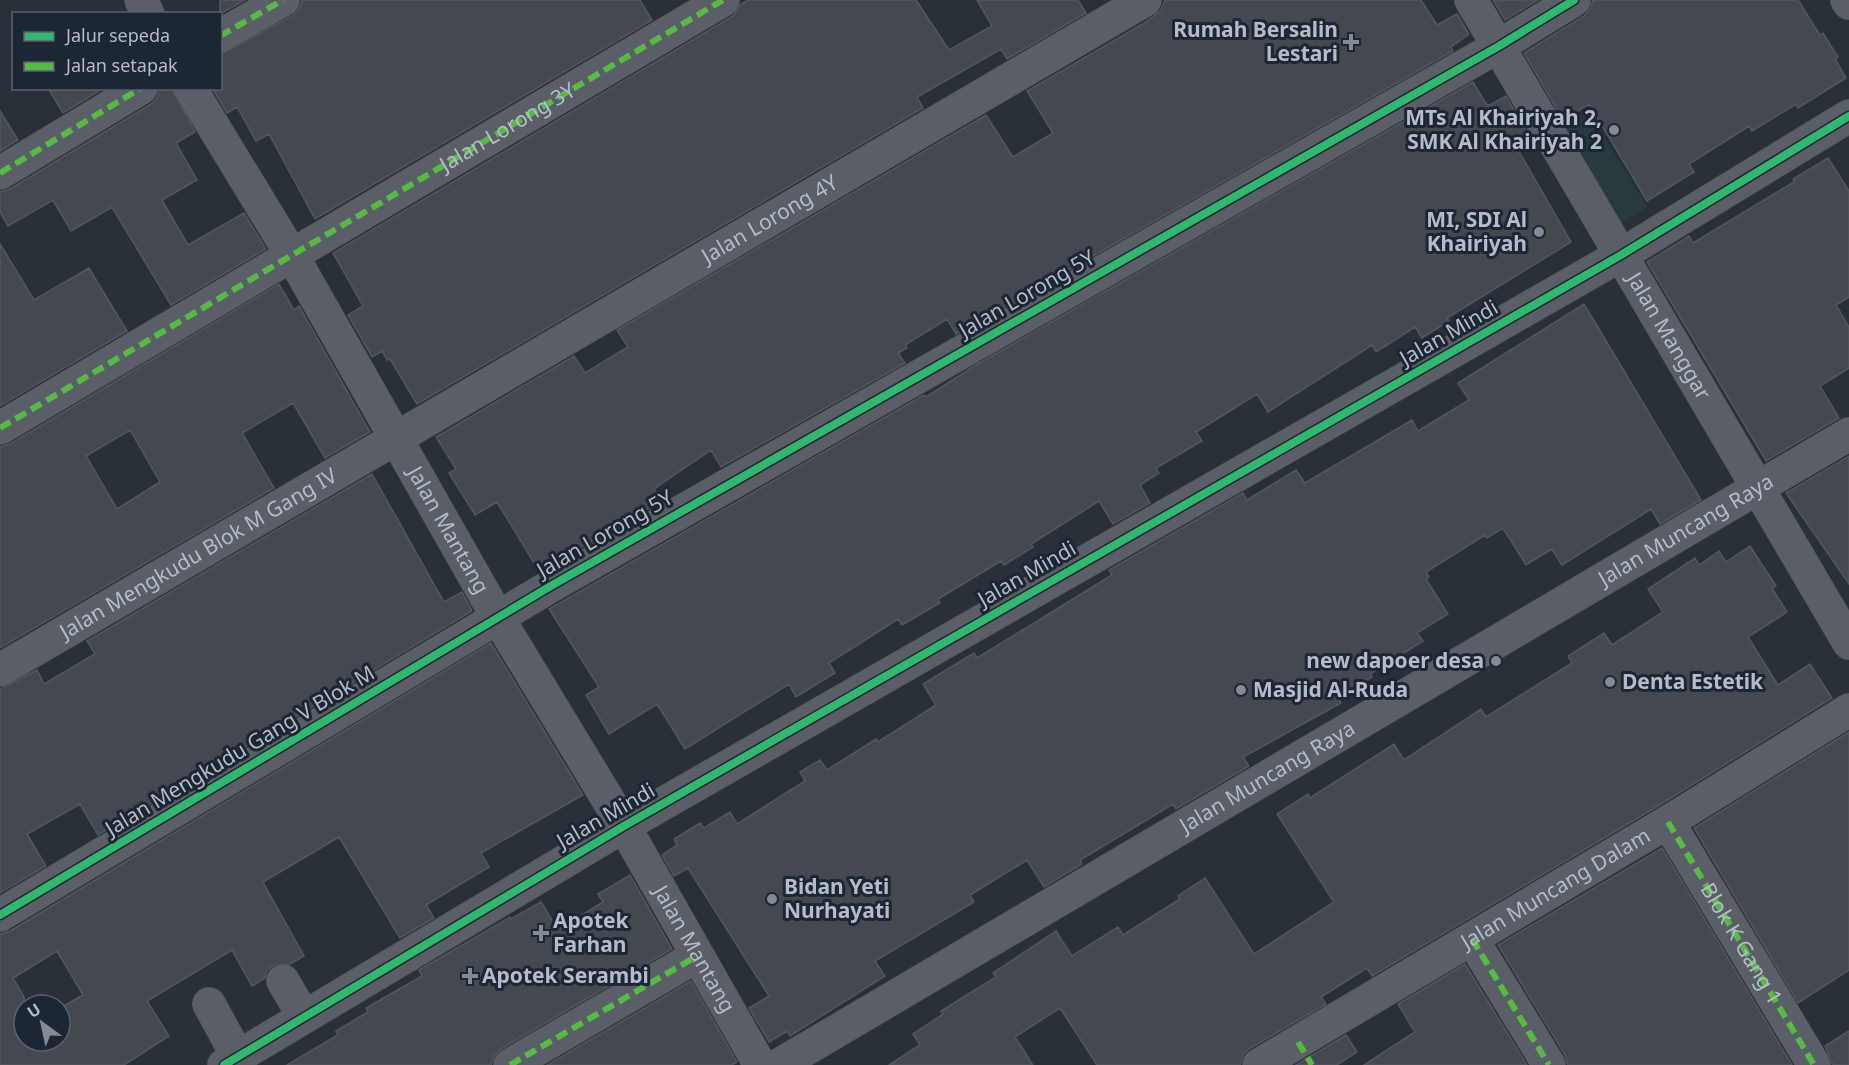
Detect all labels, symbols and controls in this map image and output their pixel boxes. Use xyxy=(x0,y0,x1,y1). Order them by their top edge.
legend xyxy=(12,12,222,90)
place label: Rumah Bersalin Lestari xyxy=(1173,15,1338,67)
text: Jalur sepeda xyxy=(64,23,170,47)
marker: Rumah Bersalin Lestari xyxy=(1342,33,1360,51)
text: Jalan setapak xyxy=(64,53,178,77)
street label: Jalan Lorong 3Y xyxy=(432,75,580,179)
place label: MTs Al Khairiyah 2, SMK Al Khairiyah 2 xyxy=(1405,103,1602,155)
marker: MTs Al Khairiyah 2, SMK Al Khairiyah 2 xyxy=(1607,123,1621,137)
street label: Jalan Lorong 4Y xyxy=(694,168,843,270)
place label: MI, SDI Al Khairiyah xyxy=(1426,205,1527,257)
marker: MI, SDI Al Khairiyah xyxy=(1532,225,1546,239)
street label: Jalan Lorong 5Y xyxy=(951,243,1100,345)
street label: Jalan Manggar xyxy=(1620,265,1718,405)
street label: Jalan Mindi xyxy=(1393,293,1503,372)
street label: Jalan Mantang xyxy=(401,459,496,598)
street label: Jalan Mengkudu Blok M Gang IV xyxy=(53,461,342,646)
street label: Jalan Muncang Raya xyxy=(1591,467,1778,593)
street label: Jalan Lorong 5Y xyxy=(529,483,678,585)
street label: Jalan Mindi xyxy=(971,534,1081,613)
place label: new dapoer desa xyxy=(1306,646,1484,674)
marker: new dapoer desa xyxy=(1489,654,1503,668)
street label: Jalan Mengkudu Gang V Blok M xyxy=(98,658,379,843)
place label: Denta Estetik xyxy=(1622,667,1764,695)
place label: Masjid Al-Ruda xyxy=(1253,675,1408,703)
marker: Denta Estetik xyxy=(1603,675,1617,689)
marker: Masjid Al-Ruda xyxy=(1234,683,1248,697)
street label: Jalan Muncang Raya xyxy=(1172,714,1360,840)
street label: Jalan Mindi xyxy=(550,776,660,855)
street label: Jalan Muncang Dalam xyxy=(1454,821,1655,956)
place label: Bidan Yeti Nurhayati xyxy=(784,872,890,924)
street label: Blok K Gang 1 xyxy=(1695,877,1789,1009)
street label: Jalan Mantang xyxy=(647,878,742,1017)
marker: Bidan Yeti Nurhayati xyxy=(765,892,779,906)
place label: Apotek Farhan xyxy=(553,906,630,958)
marker: Apotek Farhan xyxy=(534,926,548,940)
place label: Apotek Serambi xyxy=(482,961,649,989)
marker: Apotek Serambi xyxy=(463,969,477,983)
north arrow xyxy=(12,993,72,1053)
text: U xyxy=(23,998,45,1023)

